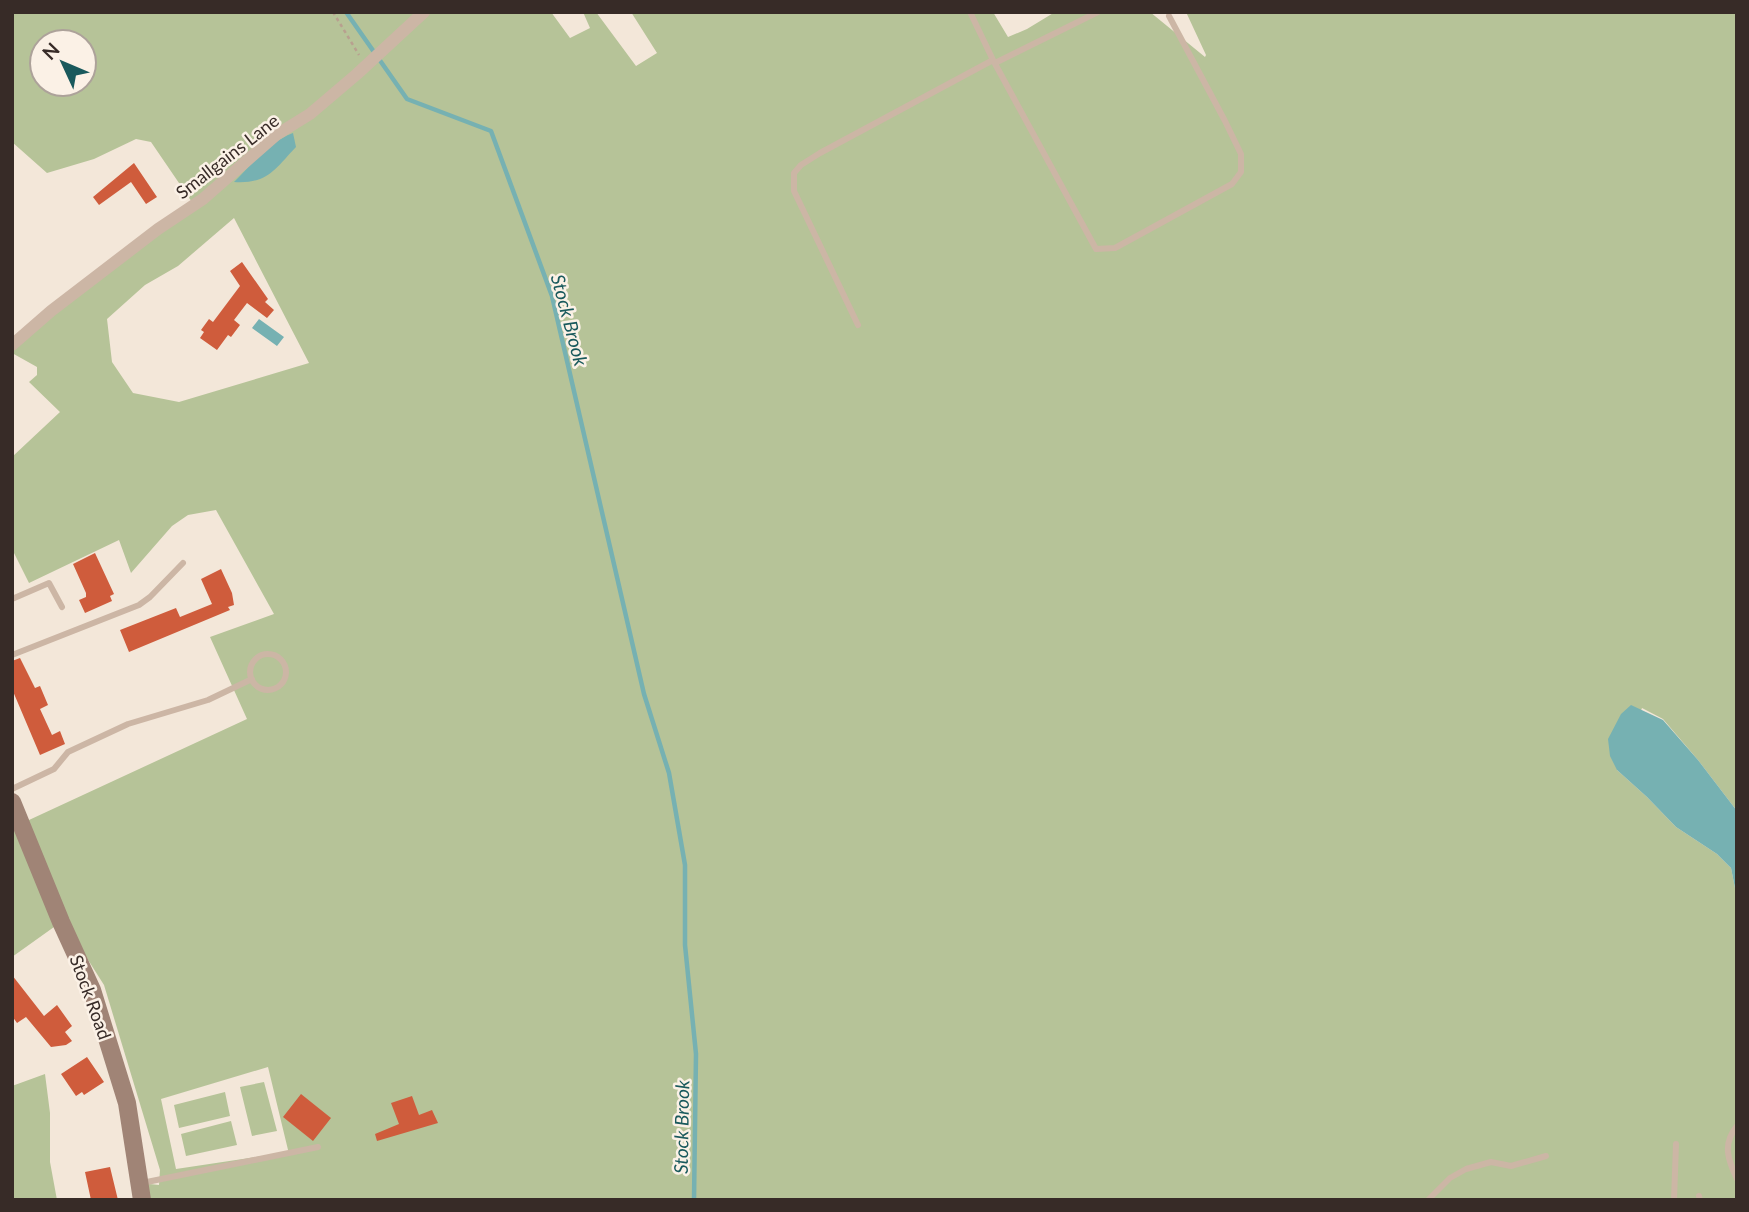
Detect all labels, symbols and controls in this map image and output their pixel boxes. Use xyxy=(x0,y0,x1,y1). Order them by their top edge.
north arrow xyxy=(28,28,98,98)
text: N xyxy=(37,38,64,64)
street label: Smallgains Lane xyxy=(171,109,283,203)
water label: Stock Brook xyxy=(547,272,594,369)
street label: Stock Road xyxy=(66,952,116,1042)
water label: Stock Brook xyxy=(669,1079,693,1174)

